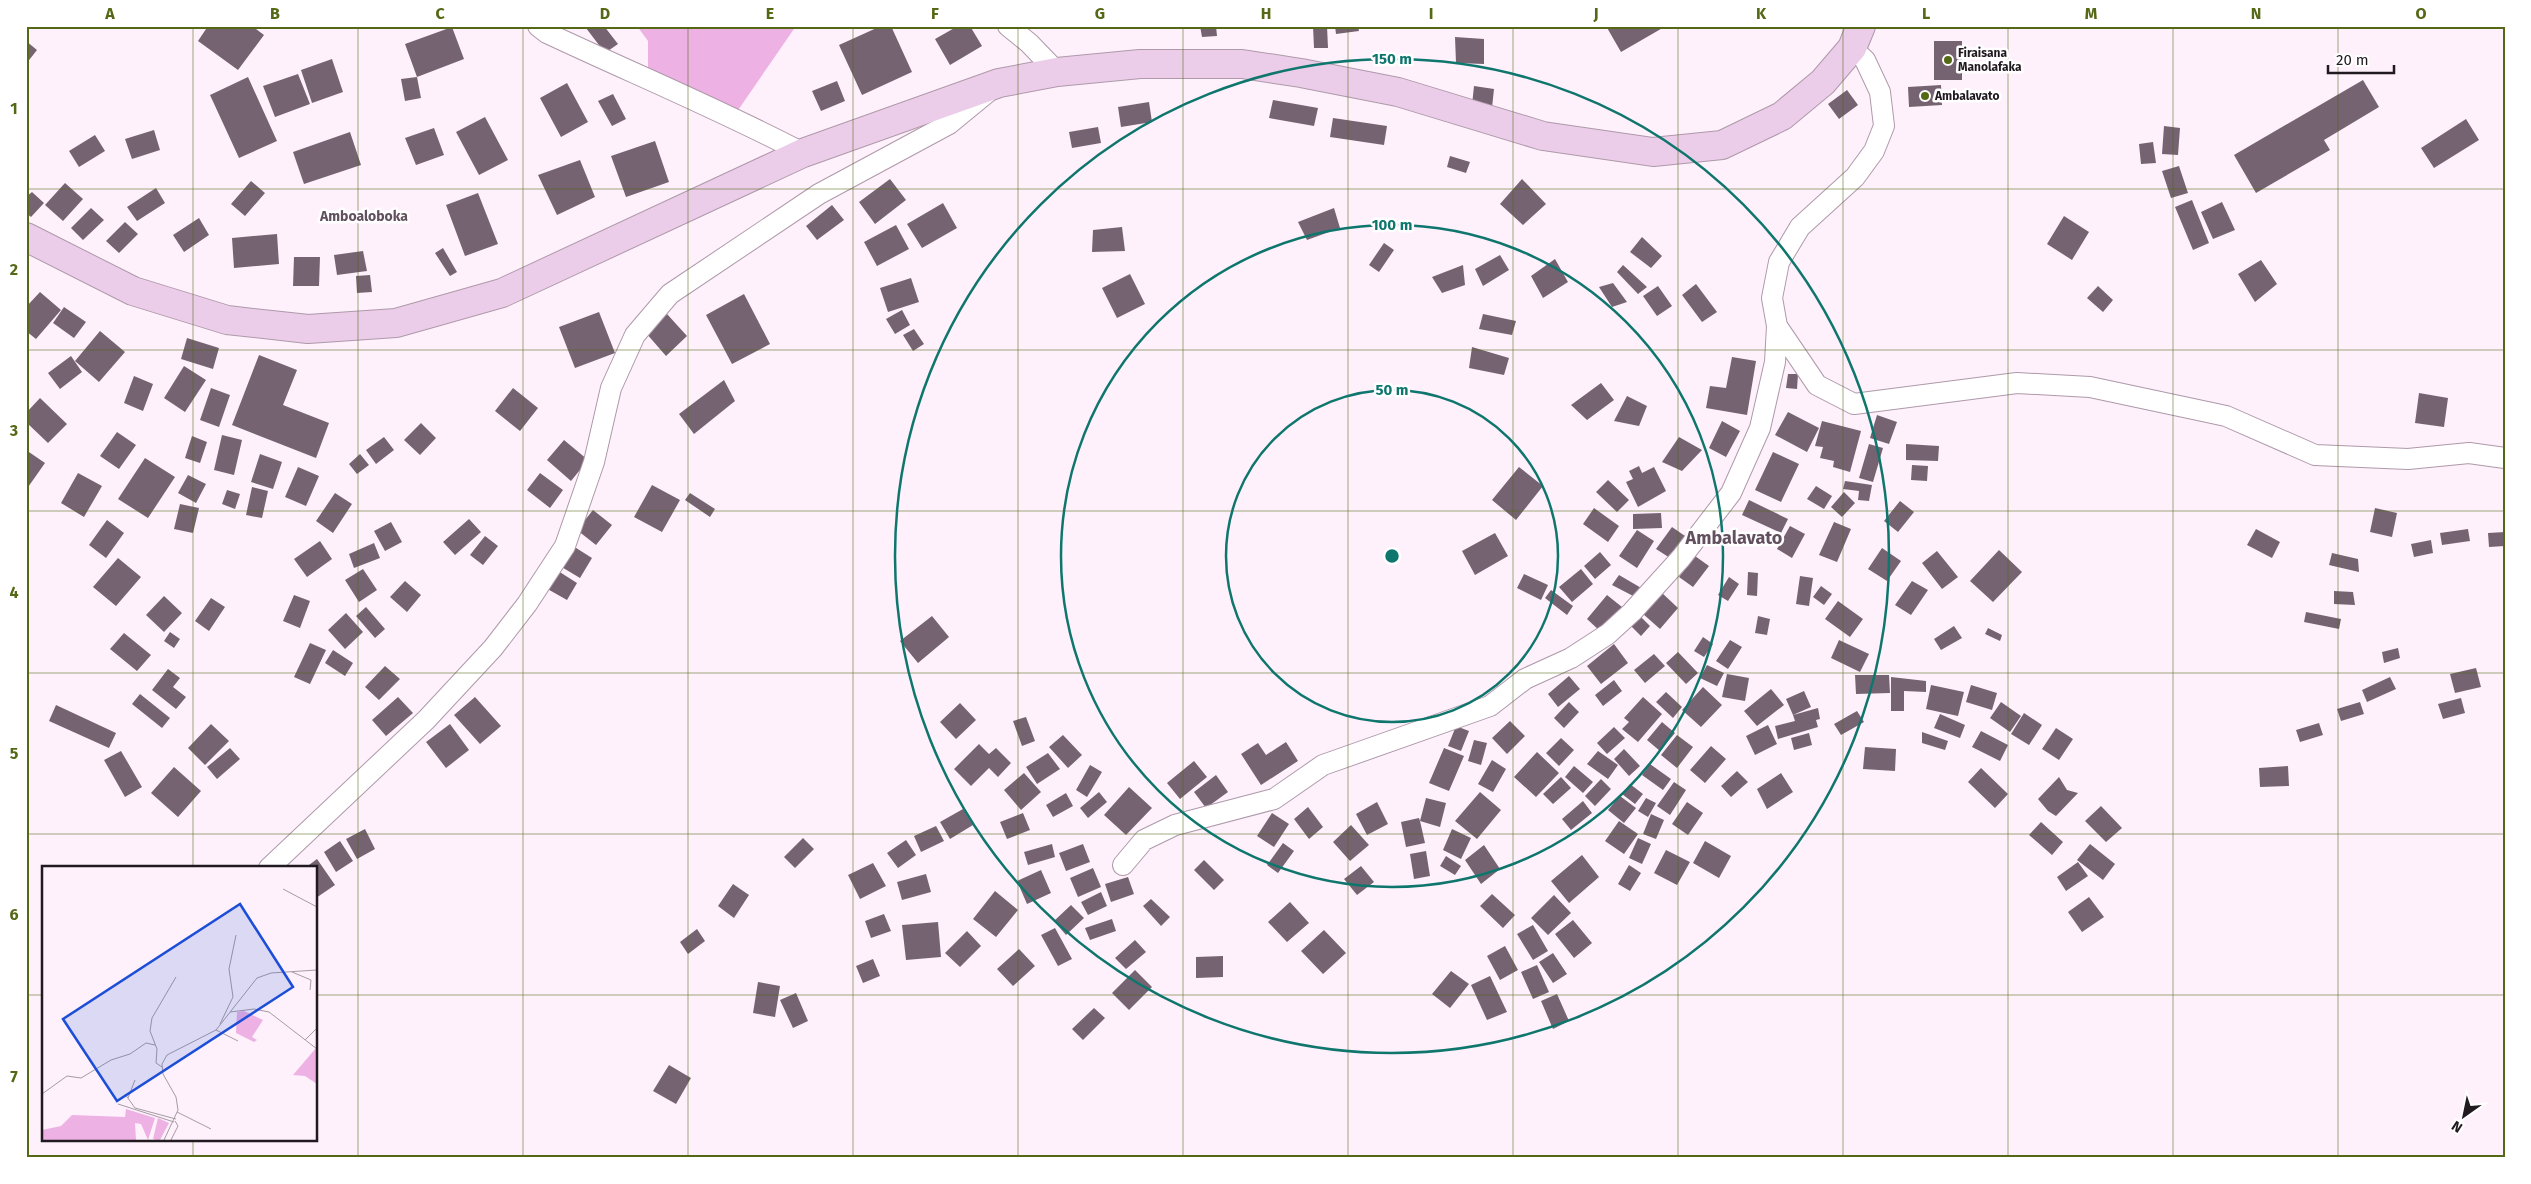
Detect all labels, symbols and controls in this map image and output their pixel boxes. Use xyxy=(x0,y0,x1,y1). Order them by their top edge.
text: A xyxy=(104,4,115,23)
text: B xyxy=(270,4,280,23)
text: C xyxy=(435,4,445,23)
text: D xyxy=(600,4,610,23)
text: E xyxy=(766,4,774,23)
text: F xyxy=(931,4,939,23)
text: G xyxy=(1095,4,1105,23)
text: H xyxy=(1261,4,1271,23)
text: I xyxy=(1429,4,1433,23)
text: J xyxy=(1592,4,1599,23)
text: K xyxy=(1756,4,1767,23)
text: L xyxy=(1922,4,1930,23)
text: M xyxy=(2085,4,2098,23)
text: N xyxy=(2251,4,2261,23)
text: O xyxy=(2415,4,2427,23)
scale bar xyxy=(2328,42,2395,74)
place label: Firaisana Manolafaka xyxy=(1958,46,2022,74)
text: 150 m xyxy=(1372,50,1412,68)
text: 20 m xyxy=(2336,51,2369,69)
marker: Firaisana Manolafaka xyxy=(1942,54,1954,66)
place label: Ambalavato xyxy=(1934,89,2000,103)
marker: Ambalavato xyxy=(1919,90,1931,102)
text: 1 xyxy=(10,99,18,118)
district label: Amboaloboka xyxy=(319,208,408,225)
text: 100 m xyxy=(1372,216,1412,234)
text: 2 xyxy=(10,260,18,279)
text: 50 m xyxy=(1375,381,1409,399)
text: 3 xyxy=(9,421,18,440)
district label: Ambalavato xyxy=(1685,527,1782,549)
centre of rings xyxy=(1383,547,1401,565)
text: 4 xyxy=(9,583,19,602)
text: 5 xyxy=(10,744,19,763)
inset map xyxy=(42,866,318,1142)
text: 6 xyxy=(9,905,19,924)
text: 7 xyxy=(10,1067,18,1086)
north arrow xyxy=(2438,1092,2488,1142)
text: N xyxy=(2449,1117,2466,1136)

